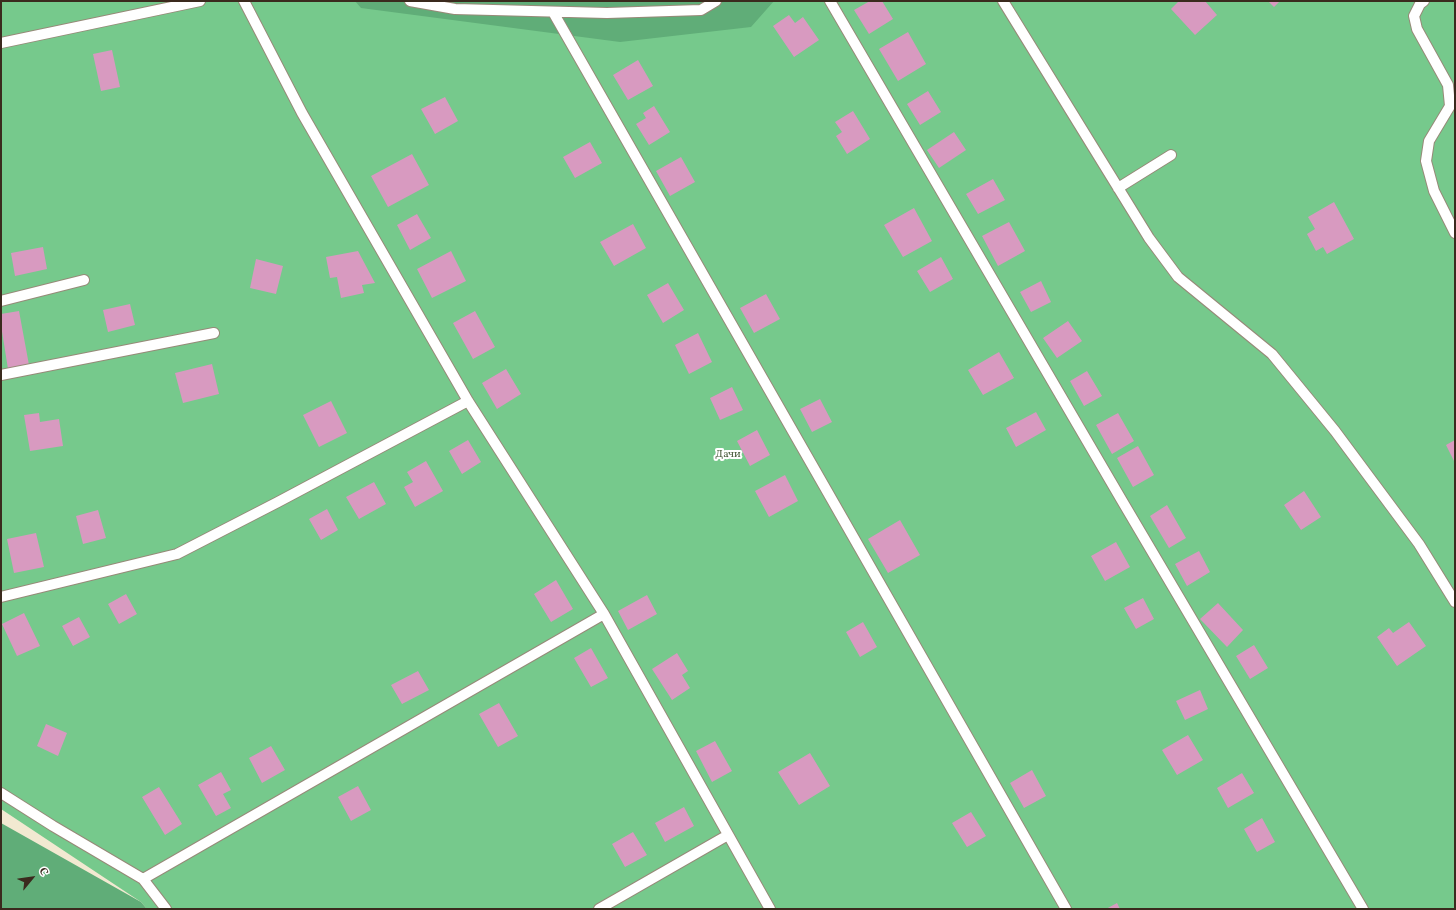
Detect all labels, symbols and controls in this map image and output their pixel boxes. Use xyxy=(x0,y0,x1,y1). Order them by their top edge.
park label: Дачи xyxy=(715,448,741,462)
north arrow xyxy=(12,858,52,898)
text: С xyxy=(35,865,51,879)

